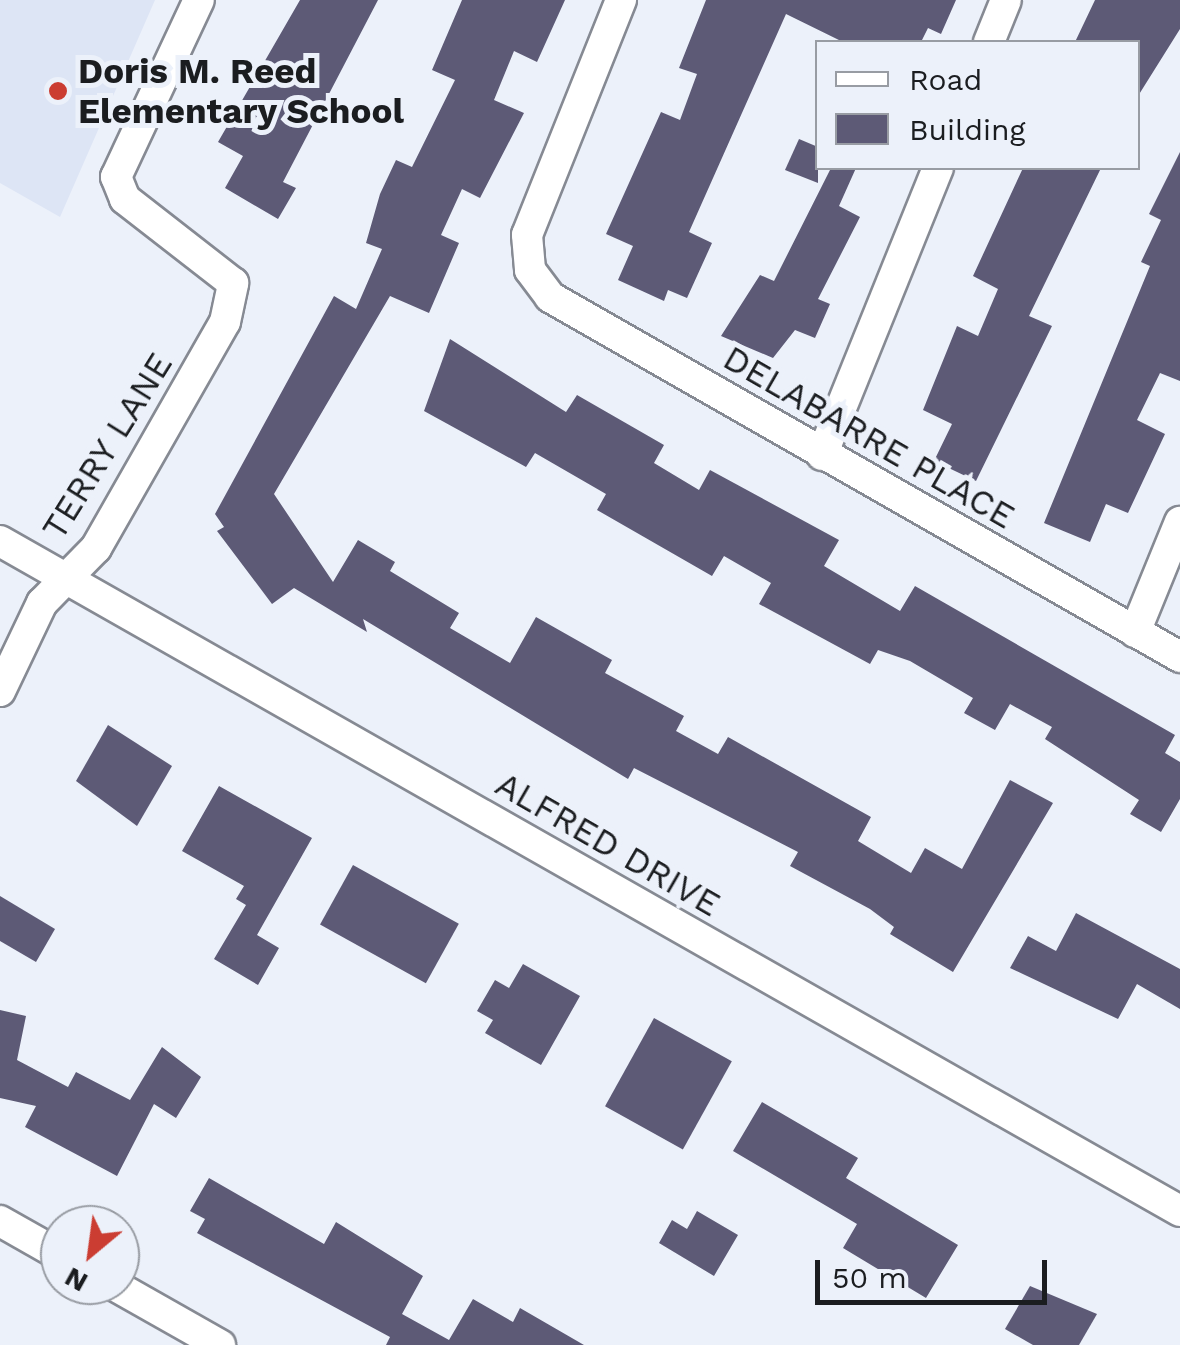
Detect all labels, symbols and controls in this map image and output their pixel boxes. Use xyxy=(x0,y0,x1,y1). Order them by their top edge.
legend xyxy=(815,40,1140,170)
place label: Doris M. Reed Elementary School xyxy=(78,50,405,132)
text: Road xyxy=(909,62,982,97)
marker: Doris M. Reed Elementary School xyxy=(47,80,69,102)
text: Building xyxy=(909,112,1026,147)
street label: DELABARRE PLACE xyxy=(716,337,1022,537)
street label: TERRY LANE xyxy=(33,344,181,548)
street label: ALFRED DRIVE xyxy=(488,763,728,925)
north arrow xyxy=(40,1205,140,1305)
scale bar xyxy=(820,1240,1052,1302)
text: N xyxy=(59,1260,93,1299)
text: 50 m xyxy=(832,1260,907,1295)

